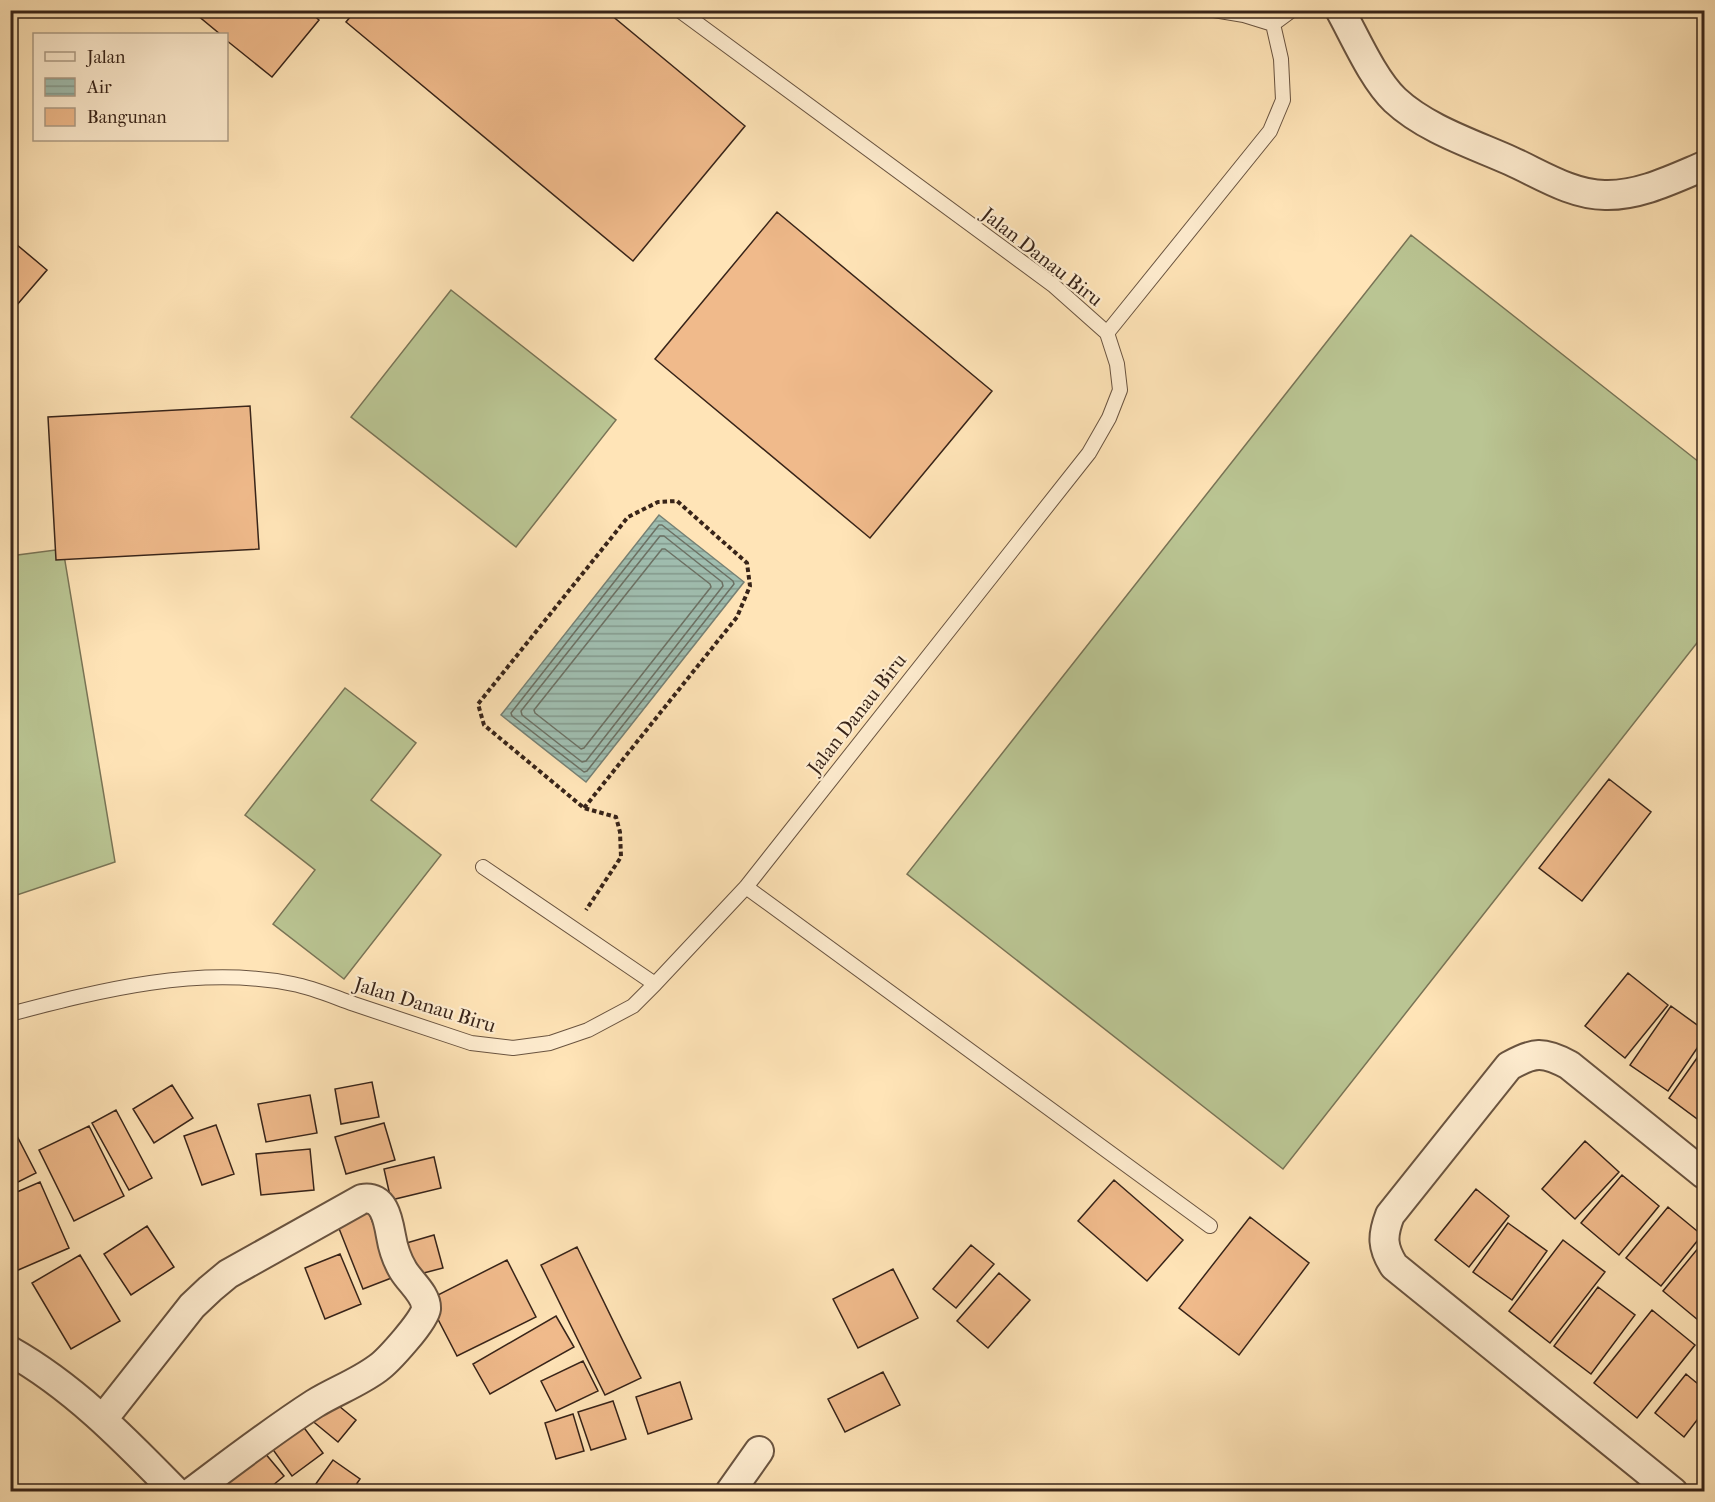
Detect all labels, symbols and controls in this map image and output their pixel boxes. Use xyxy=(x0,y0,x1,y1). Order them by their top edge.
legend xyxy=(33,33,228,141)
text: Jalan xyxy=(85,47,126,68)
text: Air xyxy=(86,77,112,98)
text: Bangunan xyxy=(87,107,167,128)
street label: Jalan Danau Biru xyxy=(976,202,1107,312)
street label: Jalan Danau Biru xyxy=(802,649,912,780)
street label: Jalan Danau Biru xyxy=(350,972,499,1038)

